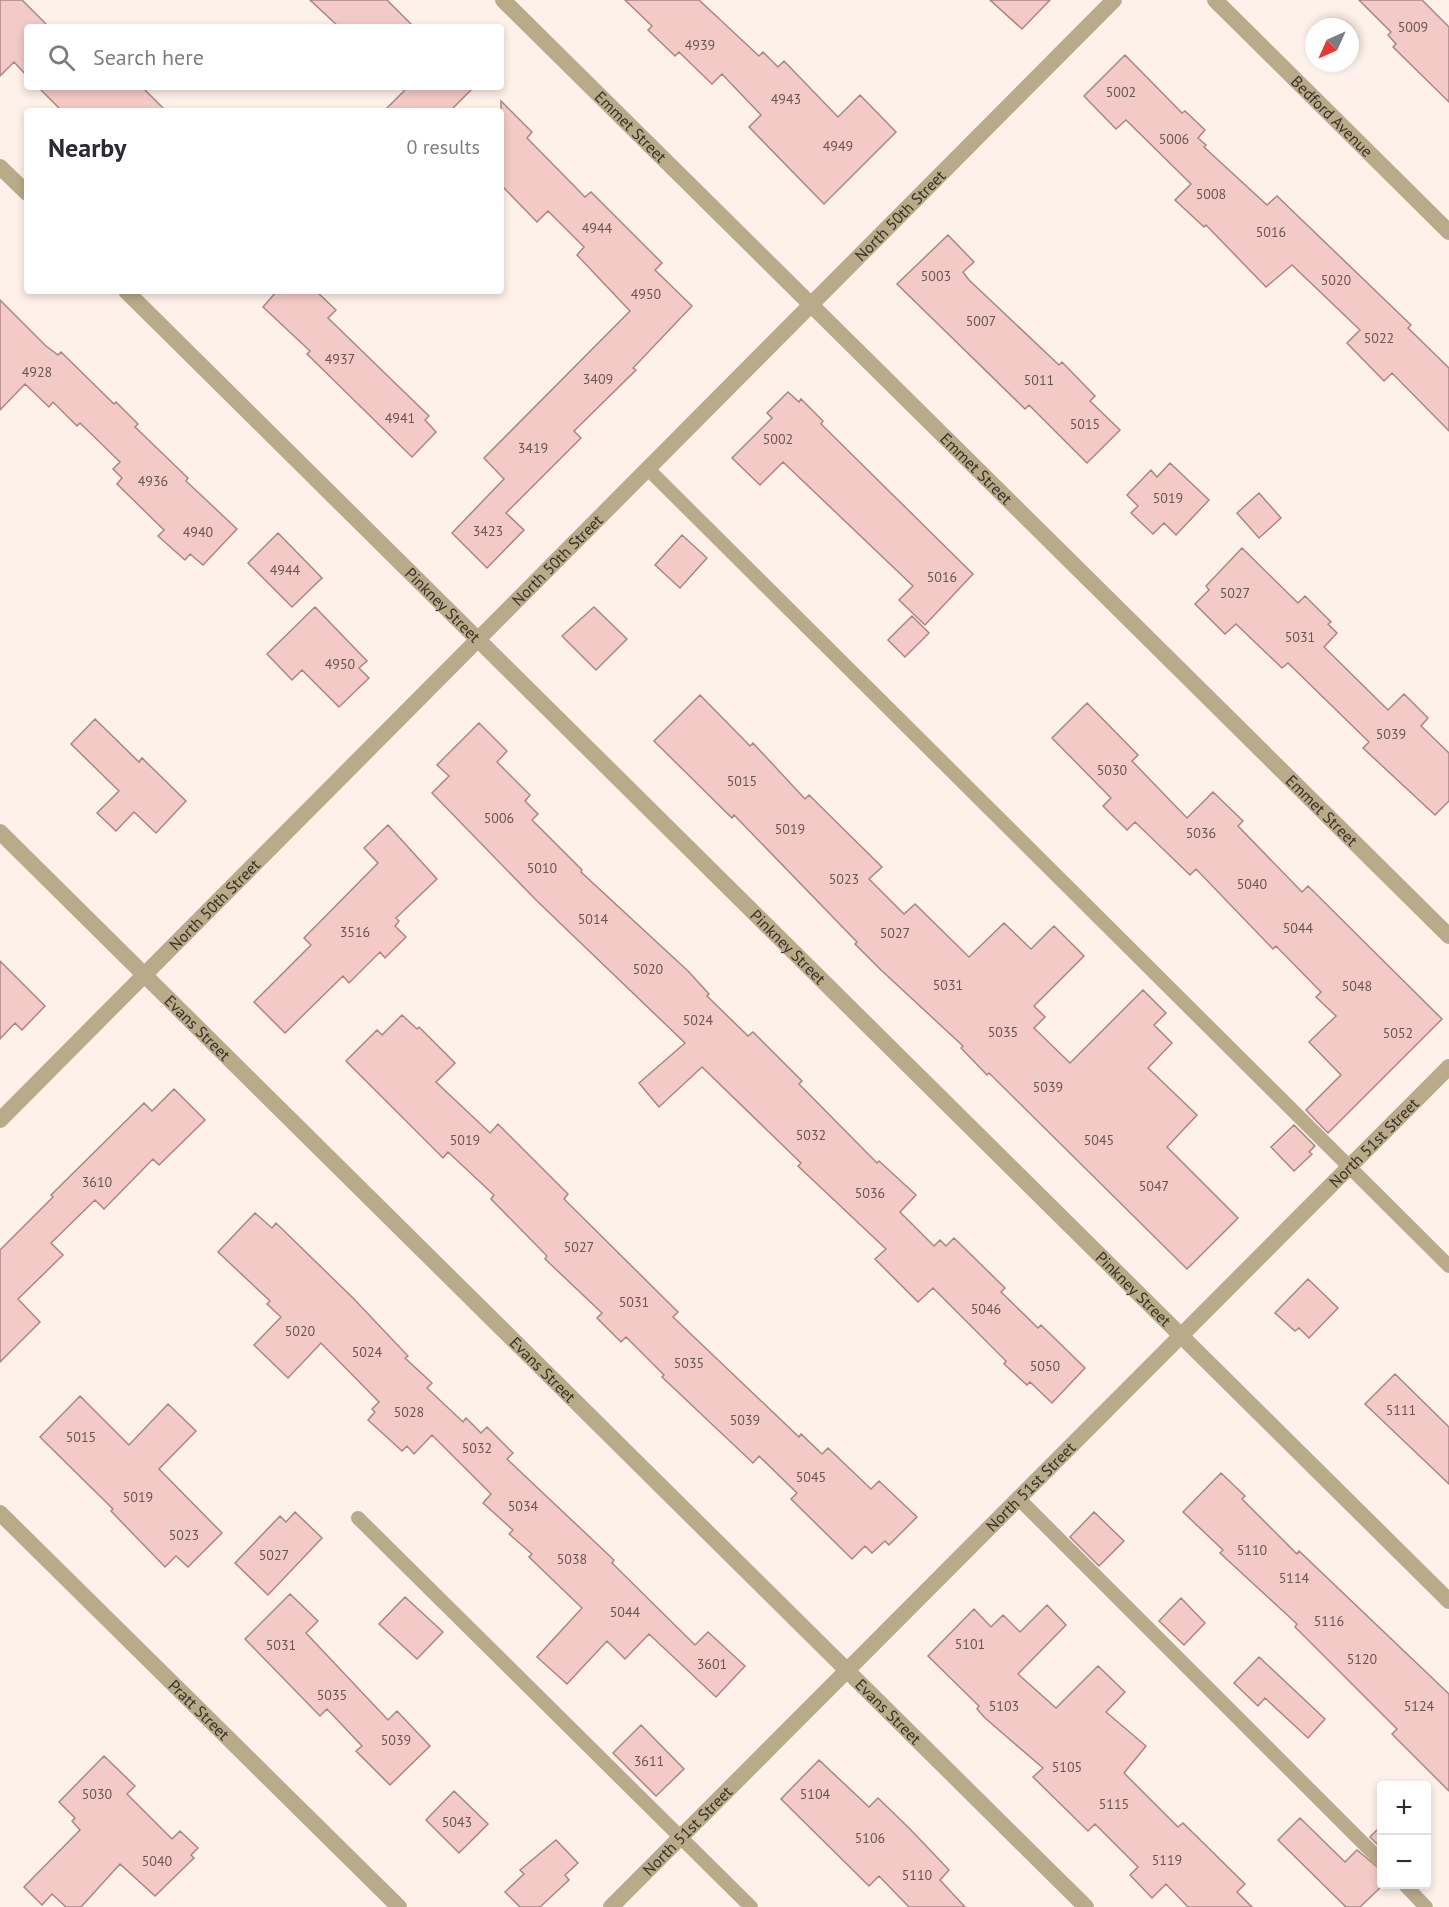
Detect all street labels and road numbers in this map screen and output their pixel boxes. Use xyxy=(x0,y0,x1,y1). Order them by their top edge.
street label: Bedford Avenue xyxy=(1287,71,1377,161)
street label: Emmet Street xyxy=(591,87,672,167)
street label: North 50th Street xyxy=(850,165,950,265)
street label: Emmet Street xyxy=(936,428,1017,509)
street label: North 50th Street xyxy=(507,510,607,610)
street label: Pinkney Street xyxy=(401,563,485,647)
street label: Emmet Street xyxy=(1282,770,1363,851)
street label: North 50th Street xyxy=(165,854,264,954)
street label: Pinkney Street xyxy=(746,905,831,989)
street label: Evans Street xyxy=(160,991,235,1065)
street label: North 51st Street xyxy=(1325,1093,1423,1191)
street label: Pinkney Street xyxy=(1092,1247,1176,1331)
street label: Evans Street xyxy=(506,1332,581,1407)
street label: North 51st Street xyxy=(982,1437,1080,1536)
street label: Evans Street xyxy=(851,1674,926,1749)
street label: Pratt Street xyxy=(165,1675,234,1745)
street label: North 51st Street xyxy=(638,1781,737,1880)

